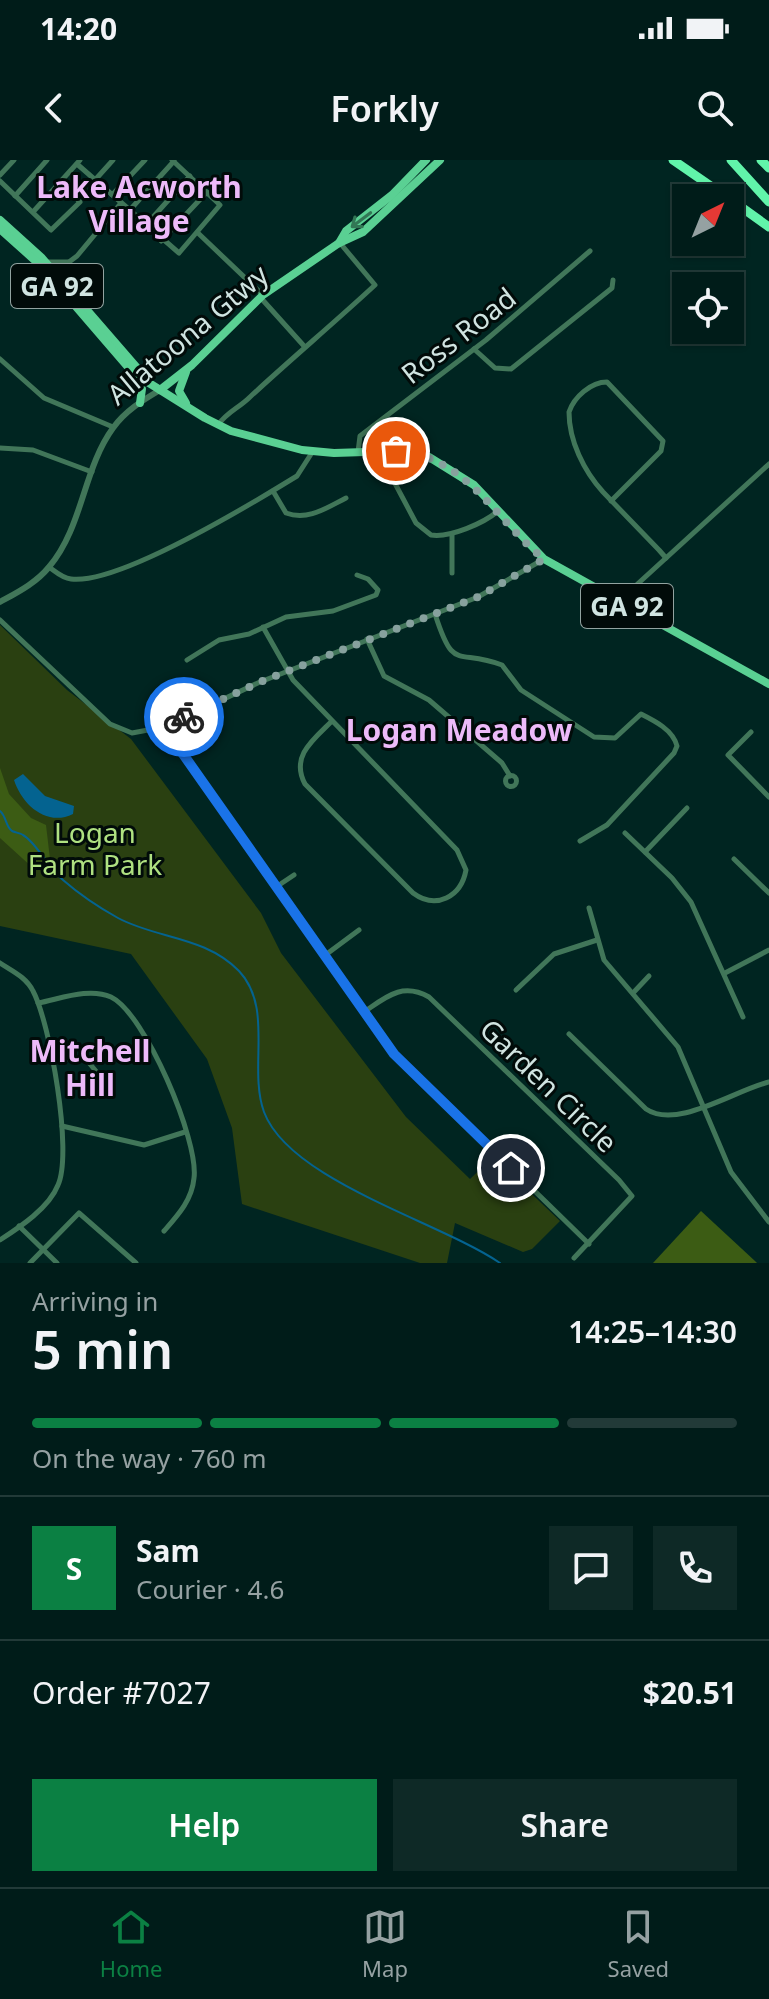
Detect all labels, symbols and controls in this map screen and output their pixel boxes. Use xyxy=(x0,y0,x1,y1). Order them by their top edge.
text: 14:20 xyxy=(40,8,117,49)
text: Forkly xyxy=(330,84,439,133)
icon: back xyxy=(32,86,76,130)
icon: search xyxy=(693,86,737,130)
district label: Lake Acworth Village xyxy=(36,166,242,241)
north arrow xyxy=(672,184,744,256)
map controls xyxy=(672,184,744,344)
one-way arrow xyxy=(351,211,373,228)
street label: Allatoona Gtwy xyxy=(99,255,276,413)
road number: GA 92 xyxy=(11,264,103,308)
button: locate xyxy=(672,272,744,344)
street label: Ross Road xyxy=(393,278,523,392)
pin xyxy=(362,417,430,485)
icon: bag xyxy=(374,429,418,473)
road number: GA 92 xyxy=(581,584,673,628)
courier xyxy=(144,677,224,757)
icon: bike xyxy=(162,695,206,739)
district label: Logan Meadow xyxy=(346,709,573,750)
park label: Logan Farm Park xyxy=(28,813,162,883)
street label: Garden Circle xyxy=(472,1010,626,1160)
district label: Mitchell Hill xyxy=(29,1030,151,1105)
pin xyxy=(477,1134,545,1202)
icon: home xyxy=(489,1146,533,1190)
text: Arriving in xyxy=(32,1283,158,1319)
text: 14:25–14:30 xyxy=(568,1311,737,1352)
text: 5 min xyxy=(32,1313,173,1384)
text: On the way · 760 m xyxy=(32,1440,266,1476)
button: chat xyxy=(549,1526,633,1610)
button: phone xyxy=(653,1526,737,1610)
text: Sam xyxy=(136,1530,200,1571)
text: S xyxy=(66,1548,82,1589)
text: Courier · 4.6 xyxy=(136,1571,284,1607)
text: Order #7027 xyxy=(32,1672,211,1713)
text: $20.51 xyxy=(643,1672,737,1713)
button: Help xyxy=(32,1779,377,1871)
button: Share xyxy=(393,1779,737,1871)
tab: Home xyxy=(100,1905,162,1983)
tab: Map xyxy=(362,1905,408,1983)
tab: Saved xyxy=(608,1905,669,1983)

